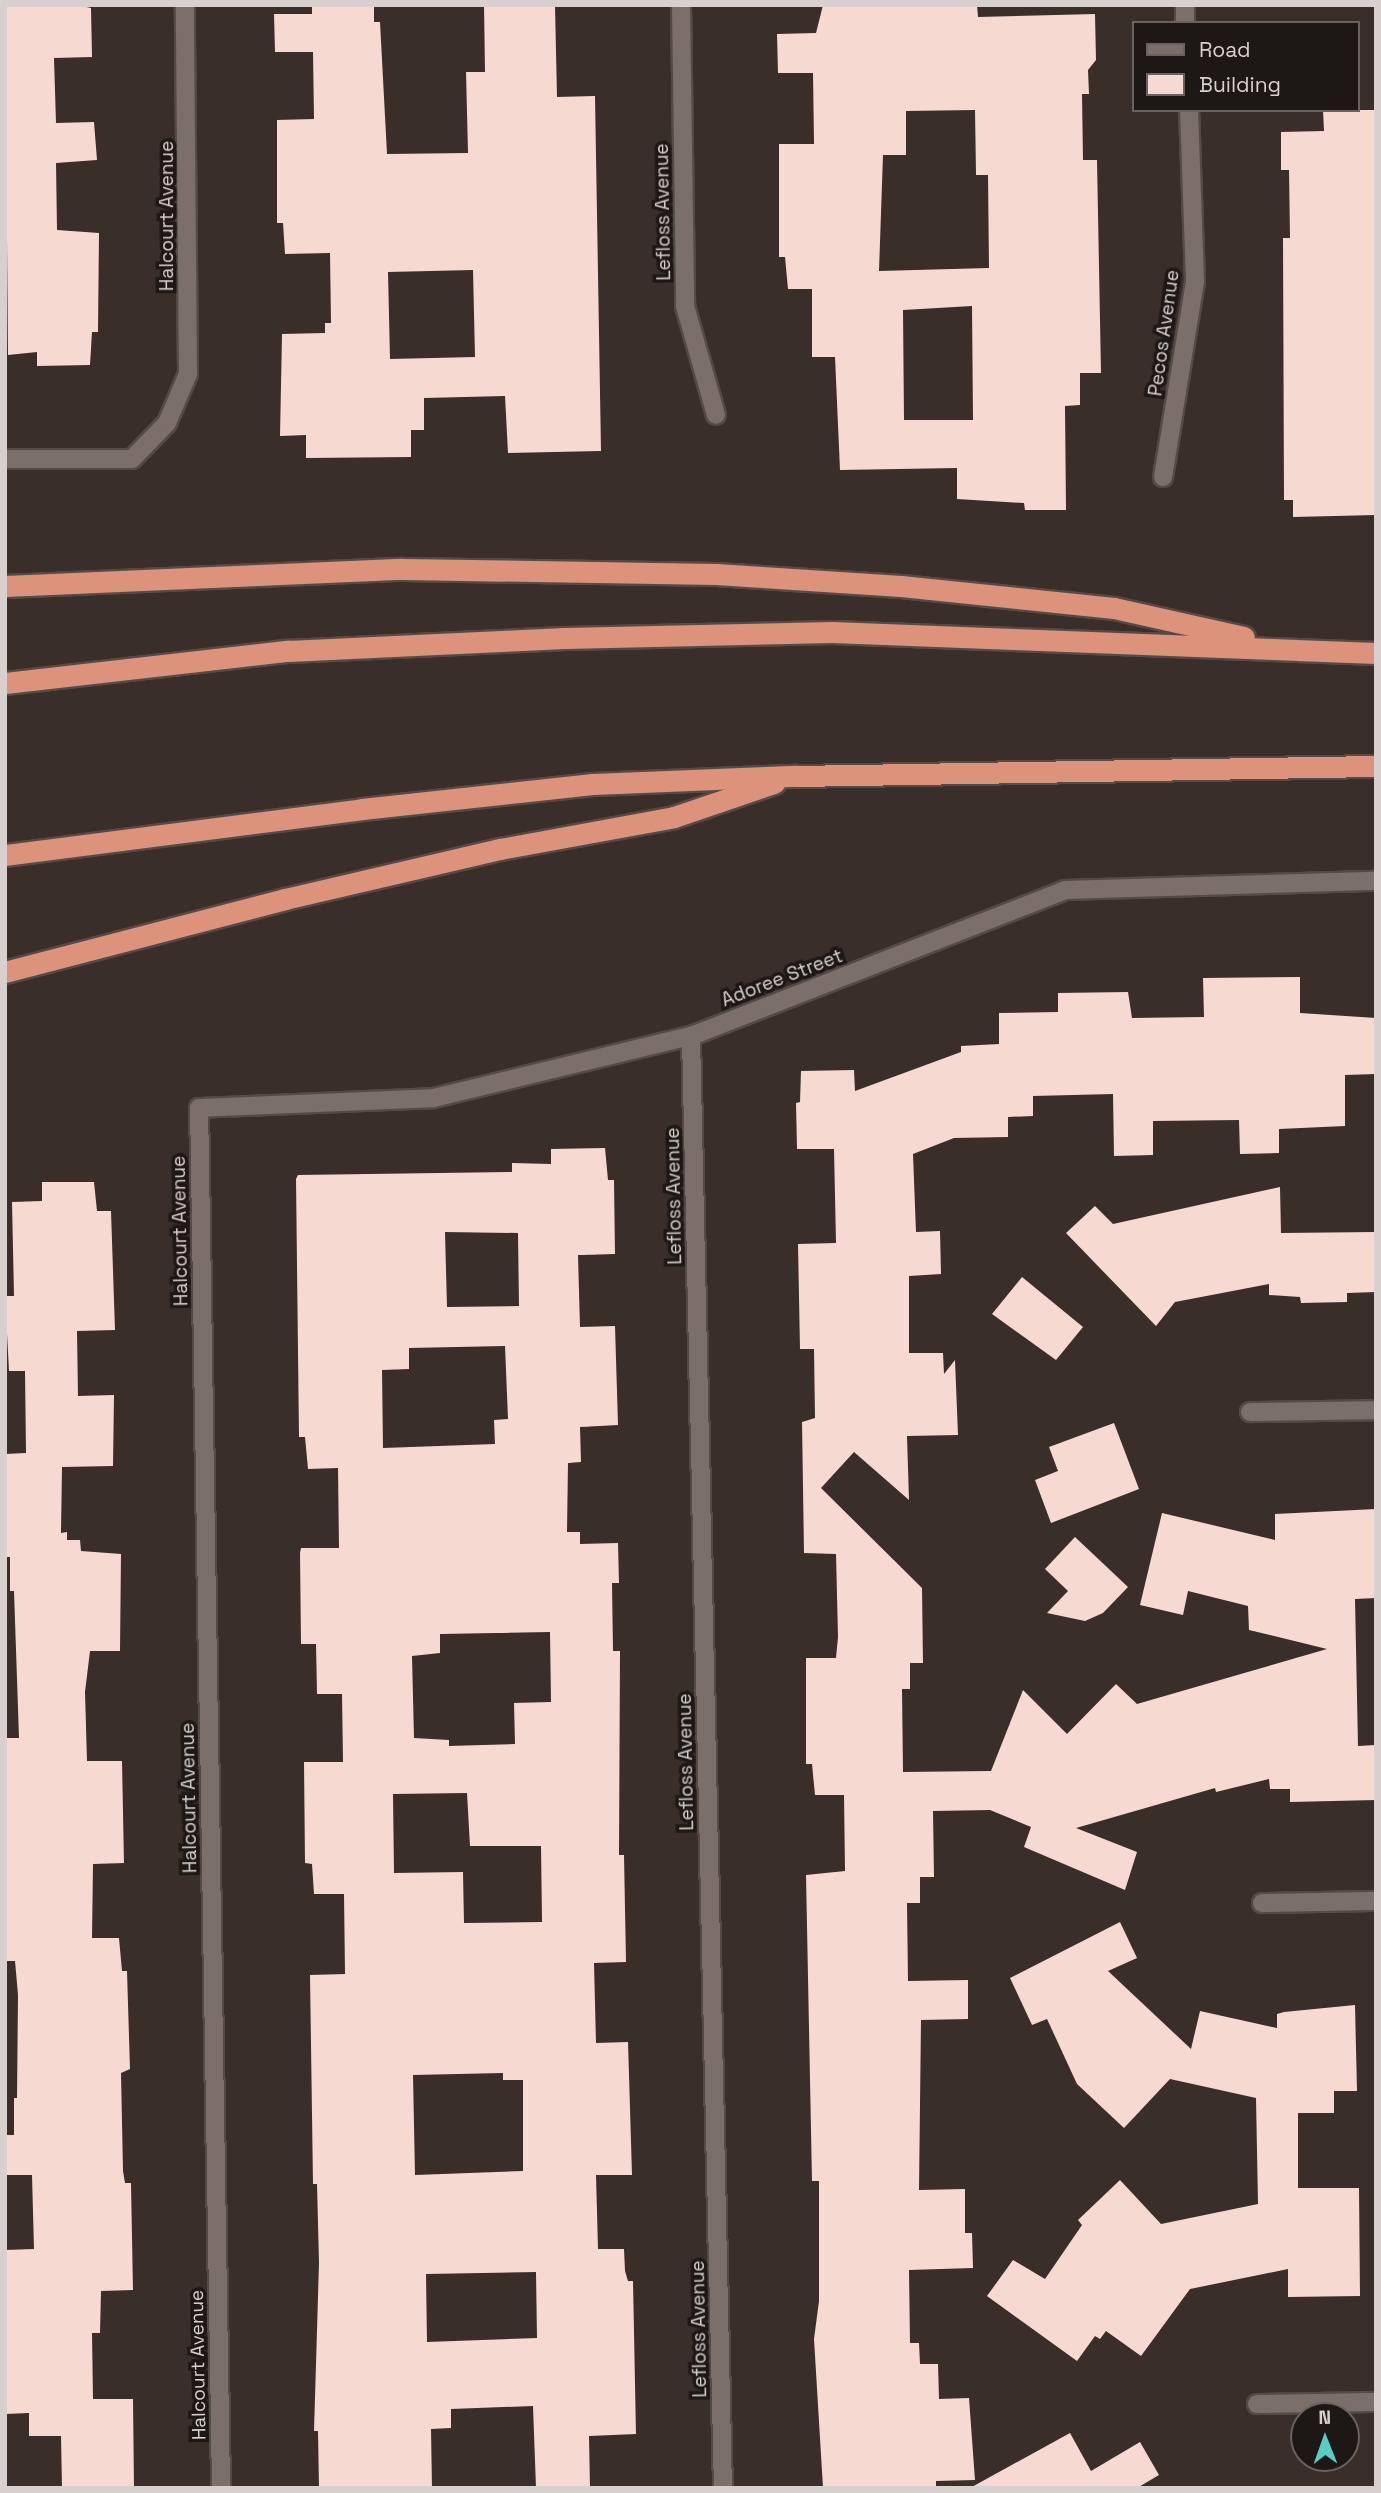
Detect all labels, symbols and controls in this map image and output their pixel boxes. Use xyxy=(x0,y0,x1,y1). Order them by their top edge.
legend xyxy=(1132,21,1360,112)
text: Road xyxy=(1199,36,1251,63)
text: Building xyxy=(1199,71,1281,98)
street label: Halcourt Avenue xyxy=(156,141,178,291)
street label: Lefloss Avenue xyxy=(650,143,676,281)
street label: Pecos Avenue xyxy=(1144,268,1184,398)
street label: Adoree Street xyxy=(718,944,846,1012)
street label: Lefloss Avenue xyxy=(661,1127,687,1265)
street label: Halcourt Avenue xyxy=(167,1155,193,1307)
street label: Lefloss Avenue xyxy=(673,1693,699,1831)
street label: Halcourt Avenue xyxy=(176,1722,202,1874)
street label: Lefloss Avenue xyxy=(686,2260,712,2398)
street label: Halcourt Avenue xyxy=(185,2289,211,2441)
north arrow xyxy=(1290,2402,1360,2472)
text: N xyxy=(1318,2405,1331,2430)

